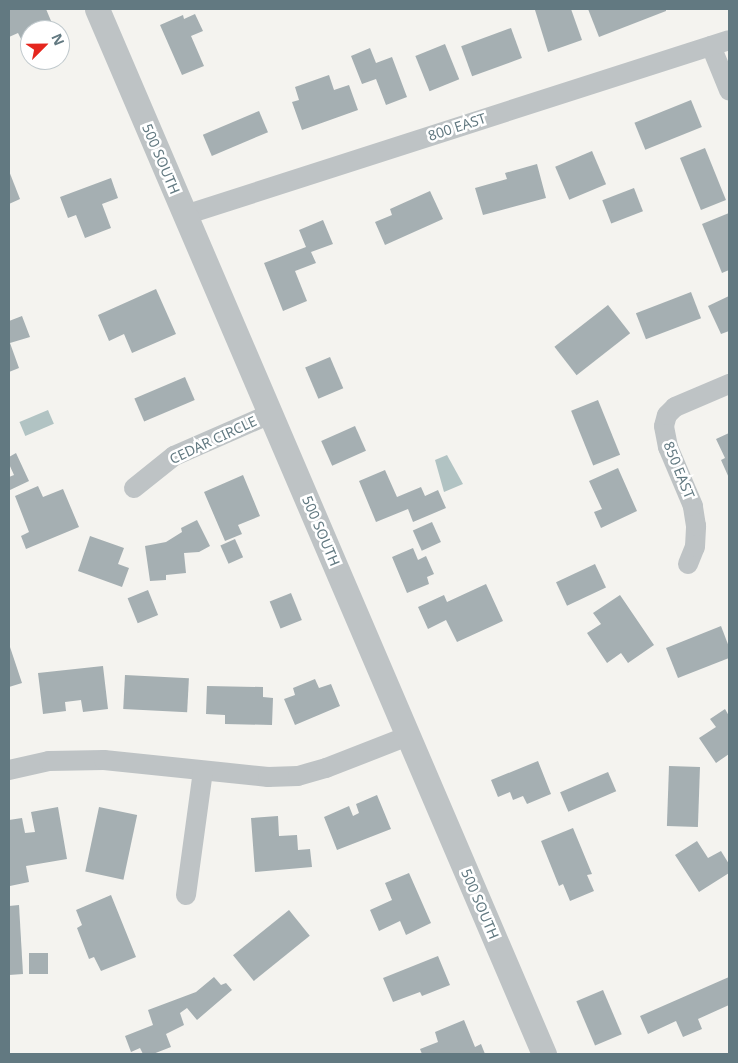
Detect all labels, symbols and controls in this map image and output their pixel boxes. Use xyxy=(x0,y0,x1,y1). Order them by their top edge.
north arrow xyxy=(20,20,70,70)
text: N xyxy=(47,30,69,48)
street label: 800 EAST xyxy=(426,110,488,144)
street label: 500 SOUTH xyxy=(139,121,183,197)
street label: CEDAR CIRCLE xyxy=(167,412,259,468)
street label: 850 EAST xyxy=(660,439,698,501)
street label: 500 SOUTH xyxy=(299,493,343,569)
street label: 500 SOUTH xyxy=(458,866,502,942)

